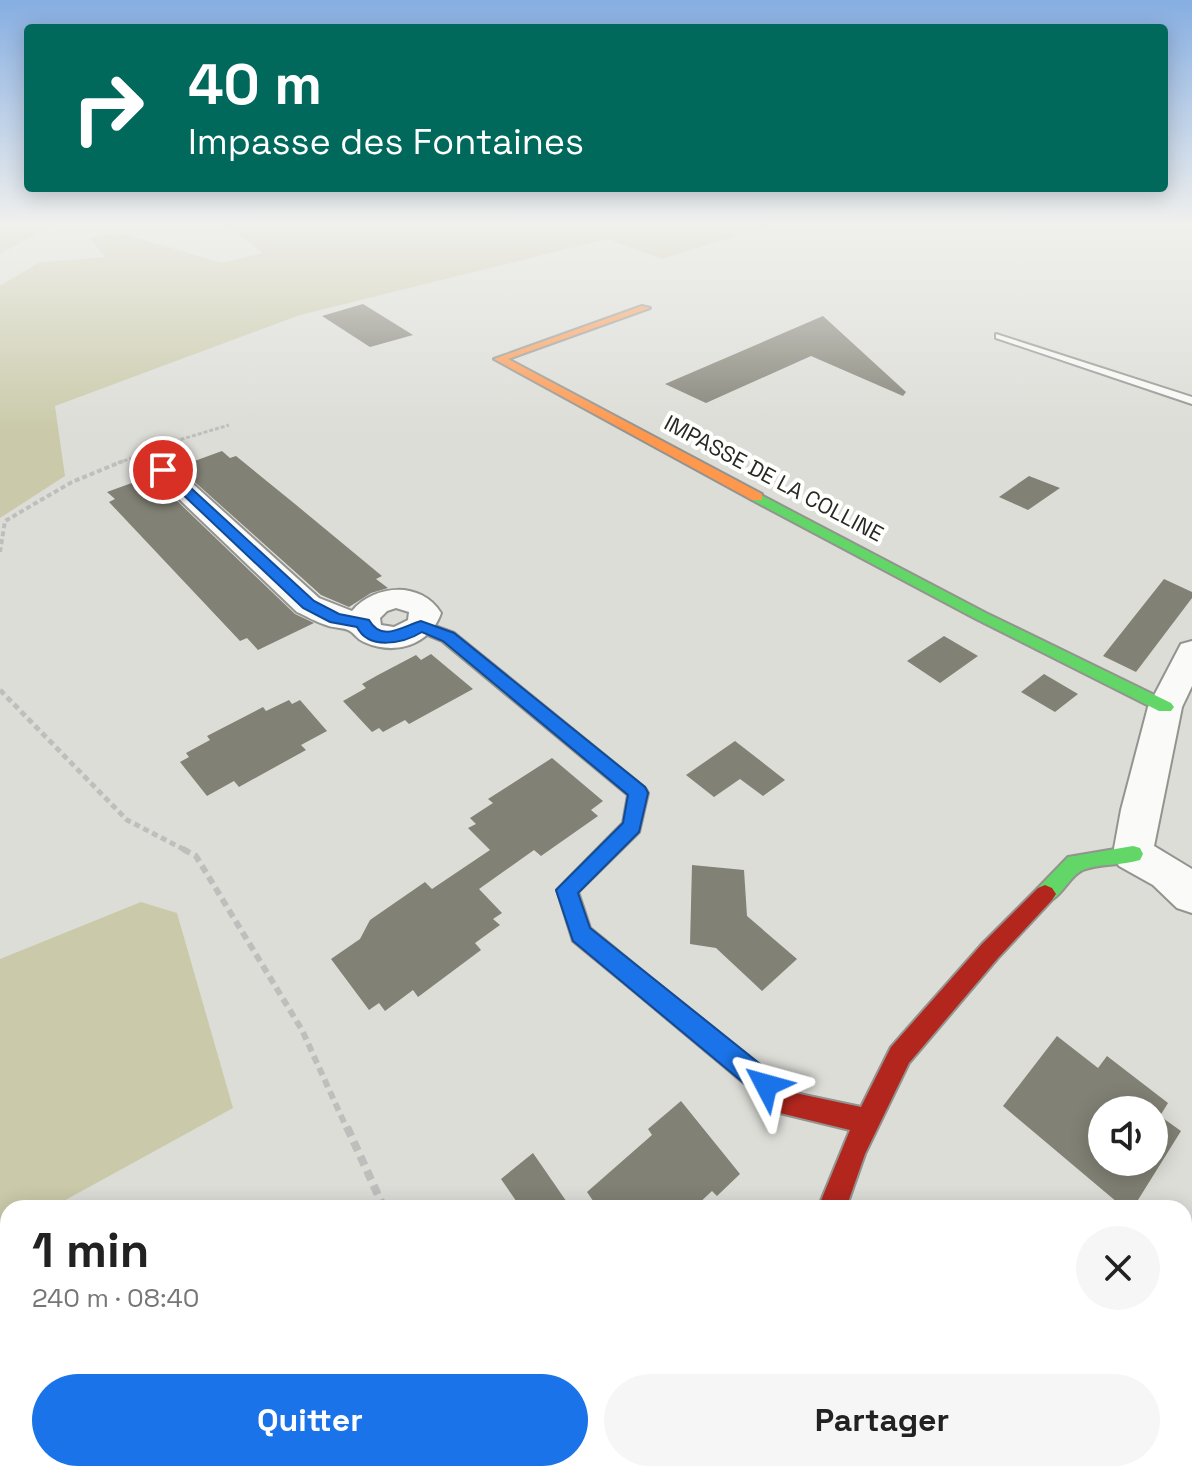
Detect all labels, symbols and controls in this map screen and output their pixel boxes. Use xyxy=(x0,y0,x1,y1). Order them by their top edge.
text: 40 m xyxy=(188,49,322,120)
icon: right xyxy=(56,56,160,160)
text: Impasse des Fontaines xyxy=(188,119,584,165)
street label: IMPASSE DE LA COLLINE xyxy=(660,408,888,548)
pin xyxy=(129,436,197,504)
icon: arrive xyxy=(141,448,185,492)
position arrow xyxy=(724,1043,808,1127)
map controls xyxy=(1088,1096,1168,1176)
button: sound xyxy=(1088,1096,1168,1176)
text: 1 min xyxy=(32,1220,149,1281)
button: close xyxy=(1076,1226,1160,1310)
text: 240 m · 08:40 xyxy=(32,1281,199,1315)
button: Quitter xyxy=(32,1374,588,1466)
button: Partager xyxy=(604,1374,1160,1466)

